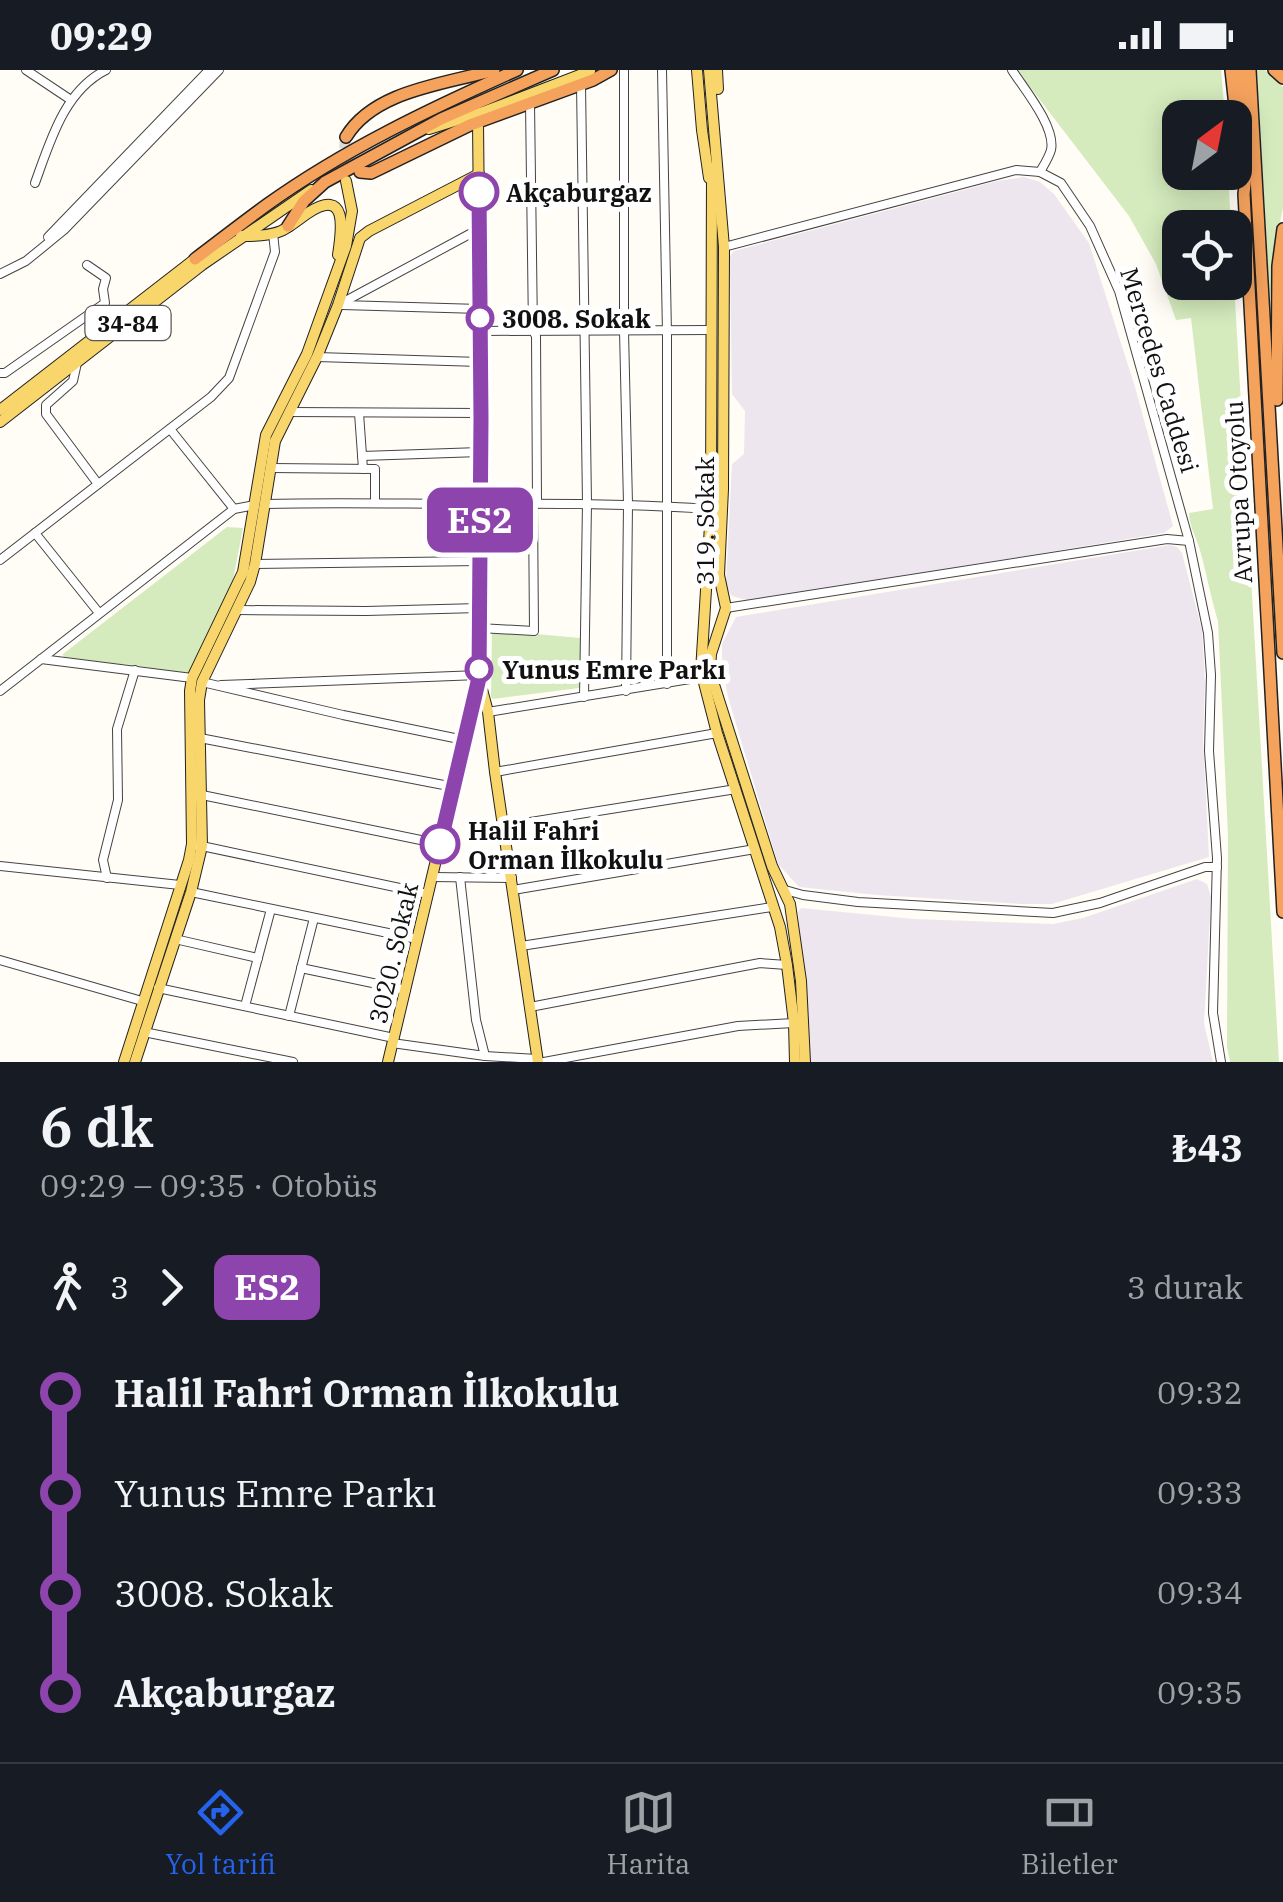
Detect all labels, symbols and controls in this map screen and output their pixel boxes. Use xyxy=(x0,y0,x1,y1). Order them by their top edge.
text: 09:29 xyxy=(50,11,153,60)
north arrow xyxy=(1162,100,1252,190)
map controls xyxy=(1162,100,1252,300)
marker: Akçaburgaz xyxy=(460,173,498,211)
place label: Akçaburgaz xyxy=(506,176,652,209)
button: locate xyxy=(1162,210,1252,300)
street label: Mercedes Caddesi xyxy=(1113,263,1207,477)
place label: 3008. Sokak xyxy=(502,302,651,335)
marker: 3008. Sokak xyxy=(467,305,493,331)
road number: 34-84 xyxy=(86,306,170,340)
street label: Avrupa Otoyolu xyxy=(1217,400,1259,584)
street label: 319. Sokak xyxy=(688,456,721,586)
line badge: ES2 xyxy=(422,488,538,552)
text: ES2 xyxy=(447,497,513,543)
place label: Yunus Emre Parkı xyxy=(502,653,726,686)
marker: Yunus Emre Parkı xyxy=(466,656,492,682)
place label: Halil Fahri Orman İlkokulu xyxy=(468,814,663,876)
marker: Halil Fahri Orman İlkokulu xyxy=(421,825,459,863)
street label: 3020. Sokak xyxy=(361,879,425,1027)
text: 6 dk xyxy=(40,1091,154,1162)
text: ₺43 xyxy=(1172,1123,1243,1172)
text: 09:29 – 09:35 · Otobüs xyxy=(40,1164,378,1206)
icon: walk xyxy=(40,1260,95,1315)
icon: forward xyxy=(144,1260,199,1315)
text: ES2 xyxy=(234,1264,300,1310)
text: 3 xyxy=(110,1266,129,1308)
text: 3 durak xyxy=(1127,1266,1243,1308)
text: Halil Fahri Orman İlkokulu xyxy=(114,1368,619,1417)
text: 09:32 xyxy=(1157,1371,1243,1413)
text: Yunus Emre Parkı xyxy=(114,1468,437,1517)
text: 09:33 xyxy=(1157,1471,1243,1513)
text: 3008. Sokak xyxy=(114,1568,333,1617)
text: 09:34 xyxy=(1157,1571,1243,1613)
text: Akçaburgaz xyxy=(114,1668,335,1717)
text: 09:35 xyxy=(1157,1671,1243,1713)
tab: Yol tarifi xyxy=(165,1785,276,1882)
tab: Harita xyxy=(607,1785,690,1882)
tab: Biletler xyxy=(1021,1785,1118,1882)

